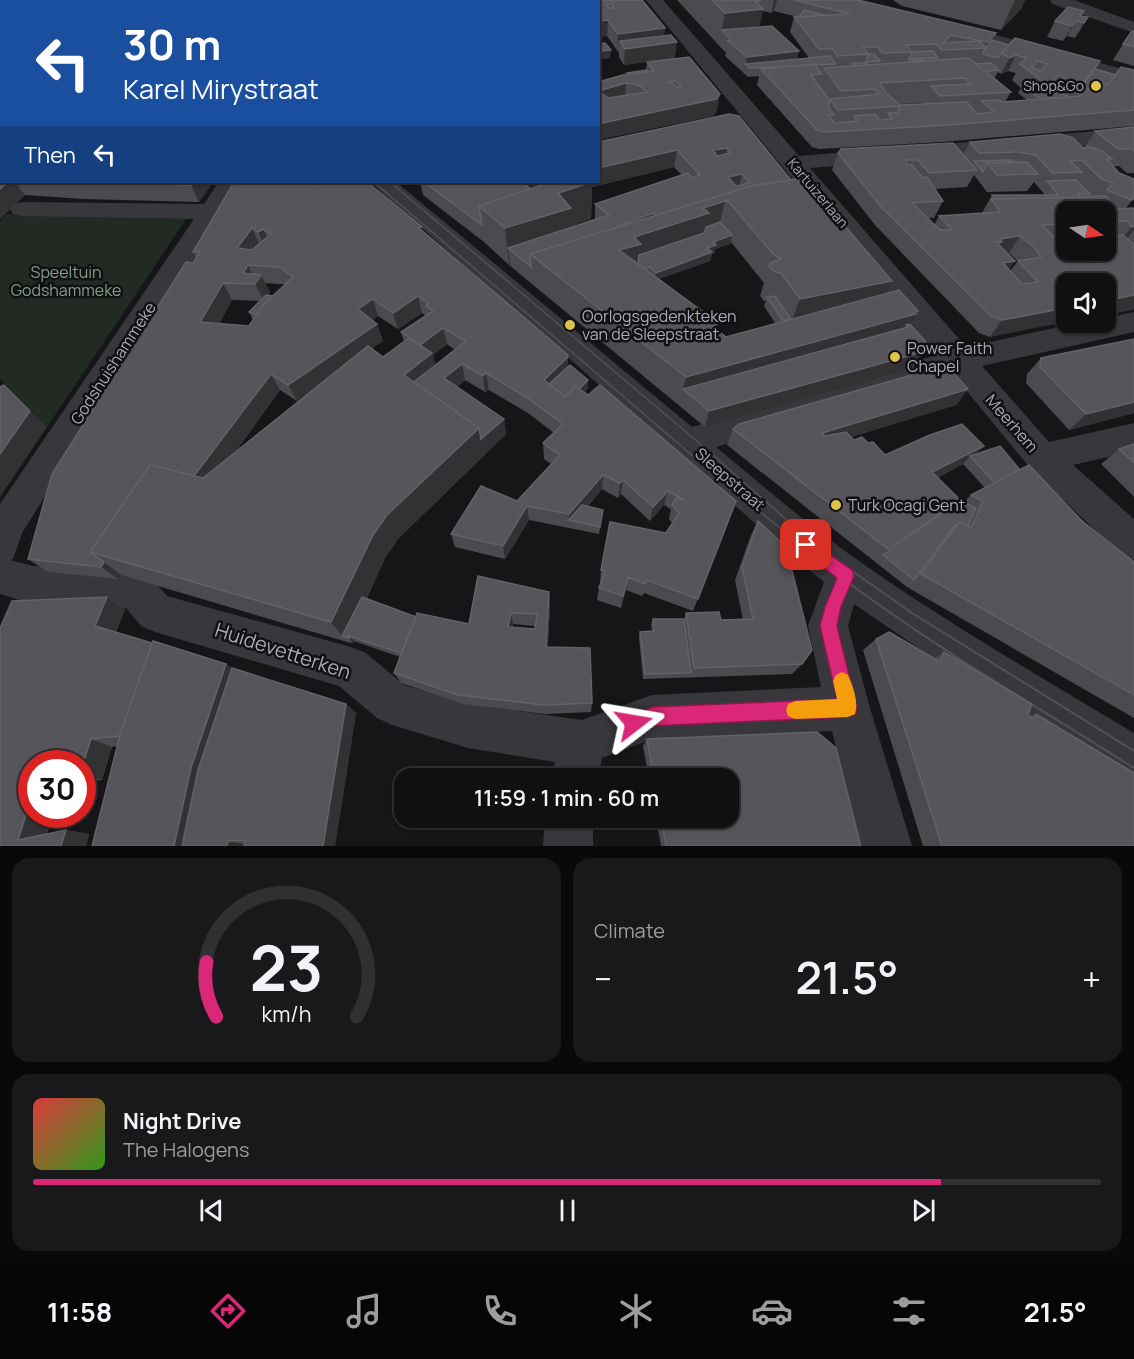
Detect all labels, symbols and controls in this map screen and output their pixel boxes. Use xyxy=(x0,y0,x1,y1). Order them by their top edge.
text: 30 m xyxy=(123,15,221,73)
icon: left xyxy=(24,24,102,102)
text: Karel Mirystraat xyxy=(123,70,319,107)
place label: Shop&Go xyxy=(1023,76,1084,95)
marker: Shop&Go xyxy=(1089,79,1103,93)
icon: left xyxy=(88,138,121,171)
text: Then xyxy=(24,140,76,170)
street label: Kartuizerlaan xyxy=(784,154,853,232)
north arrow xyxy=(1056,201,1116,261)
map controls xyxy=(1056,201,1116,333)
park label: Speeltuin Godshammeke xyxy=(11,261,121,301)
button: sound xyxy=(1056,273,1116,333)
street label: Godshuishammeke xyxy=(65,298,161,428)
place label: Oorlogsgedenkteken van de Sleepstraat xyxy=(582,305,737,345)
marker: Oorlogsgedenkteken van de Sleepstraat xyxy=(563,318,577,332)
place label: Power Faith Chapel xyxy=(907,337,992,377)
marker: Power Faith Chapel xyxy=(888,350,902,364)
street label: Meerhem xyxy=(981,389,1043,457)
street label: Sleepstraat xyxy=(690,443,770,515)
place label: Turk Ocagi Gent xyxy=(848,494,965,516)
marker: Turk Ocagi Gent xyxy=(829,498,843,512)
pin xyxy=(780,519,831,570)
icon: arrive xyxy=(789,528,822,561)
street label: Huidevetterken xyxy=(212,616,355,685)
position arrow xyxy=(602,691,666,755)
speed limit sign: 30 xyxy=(18,750,96,828)
text: 11:59 · 1 min · 60 m xyxy=(474,783,659,813)
text: Climate xyxy=(594,917,665,944)
text: 23 xyxy=(250,924,323,1010)
text: 21.5° xyxy=(795,946,898,1008)
text: − xyxy=(594,956,612,1001)
text: + xyxy=(1082,956,1101,1001)
text: km/h xyxy=(262,999,311,1028)
text: Night Drive xyxy=(123,1106,242,1136)
text: The Halogens xyxy=(123,1136,249,1163)
icon: previous xyxy=(195,1194,228,1227)
icon: pause xyxy=(551,1194,584,1227)
icon: next xyxy=(907,1194,940,1227)
icon: directions xyxy=(207,1290,249,1332)
icon: music xyxy=(343,1290,385,1332)
icon: phone xyxy=(479,1290,521,1332)
icon: climate xyxy=(615,1290,657,1332)
icon: car xyxy=(751,1290,793,1332)
icon: filters xyxy=(888,1290,930,1332)
text: 11:58 xyxy=(47,1293,112,1330)
text: 21.5° xyxy=(1024,1293,1087,1330)

